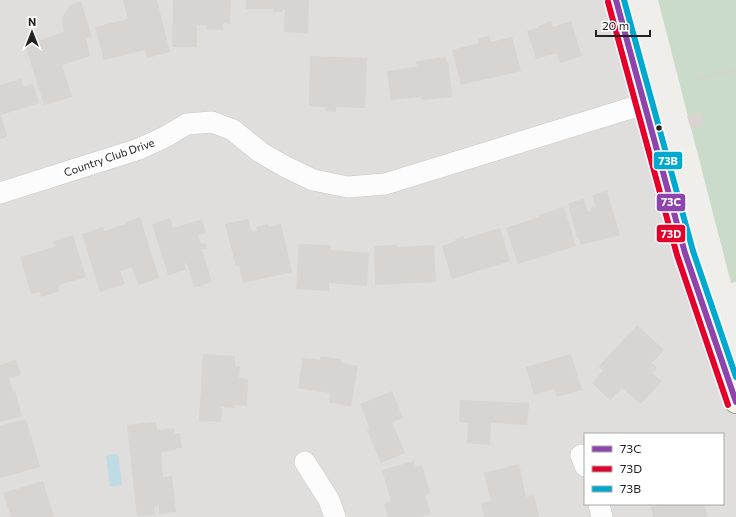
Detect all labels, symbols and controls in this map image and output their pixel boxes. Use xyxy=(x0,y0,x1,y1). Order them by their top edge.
north arrow xyxy=(12,12,52,52)
scale bar xyxy=(596,12,650,38)
text: N xyxy=(28,15,36,28)
text: 20 m xyxy=(602,18,629,32)
unlabelled marker xyxy=(654,123,664,133)
street label: Country Club Drive xyxy=(62,135,156,179)
line badge: 73B xyxy=(653,151,683,170)
text: 73B xyxy=(658,154,678,167)
line badge: 73C xyxy=(656,193,686,212)
text: 73C xyxy=(661,195,681,208)
line badge: 73D xyxy=(656,224,686,243)
text: 73D xyxy=(661,227,681,240)
legend xyxy=(584,433,724,505)
text: 73C xyxy=(620,441,641,455)
text: 73D xyxy=(620,461,642,475)
text: 73B xyxy=(620,481,641,495)

